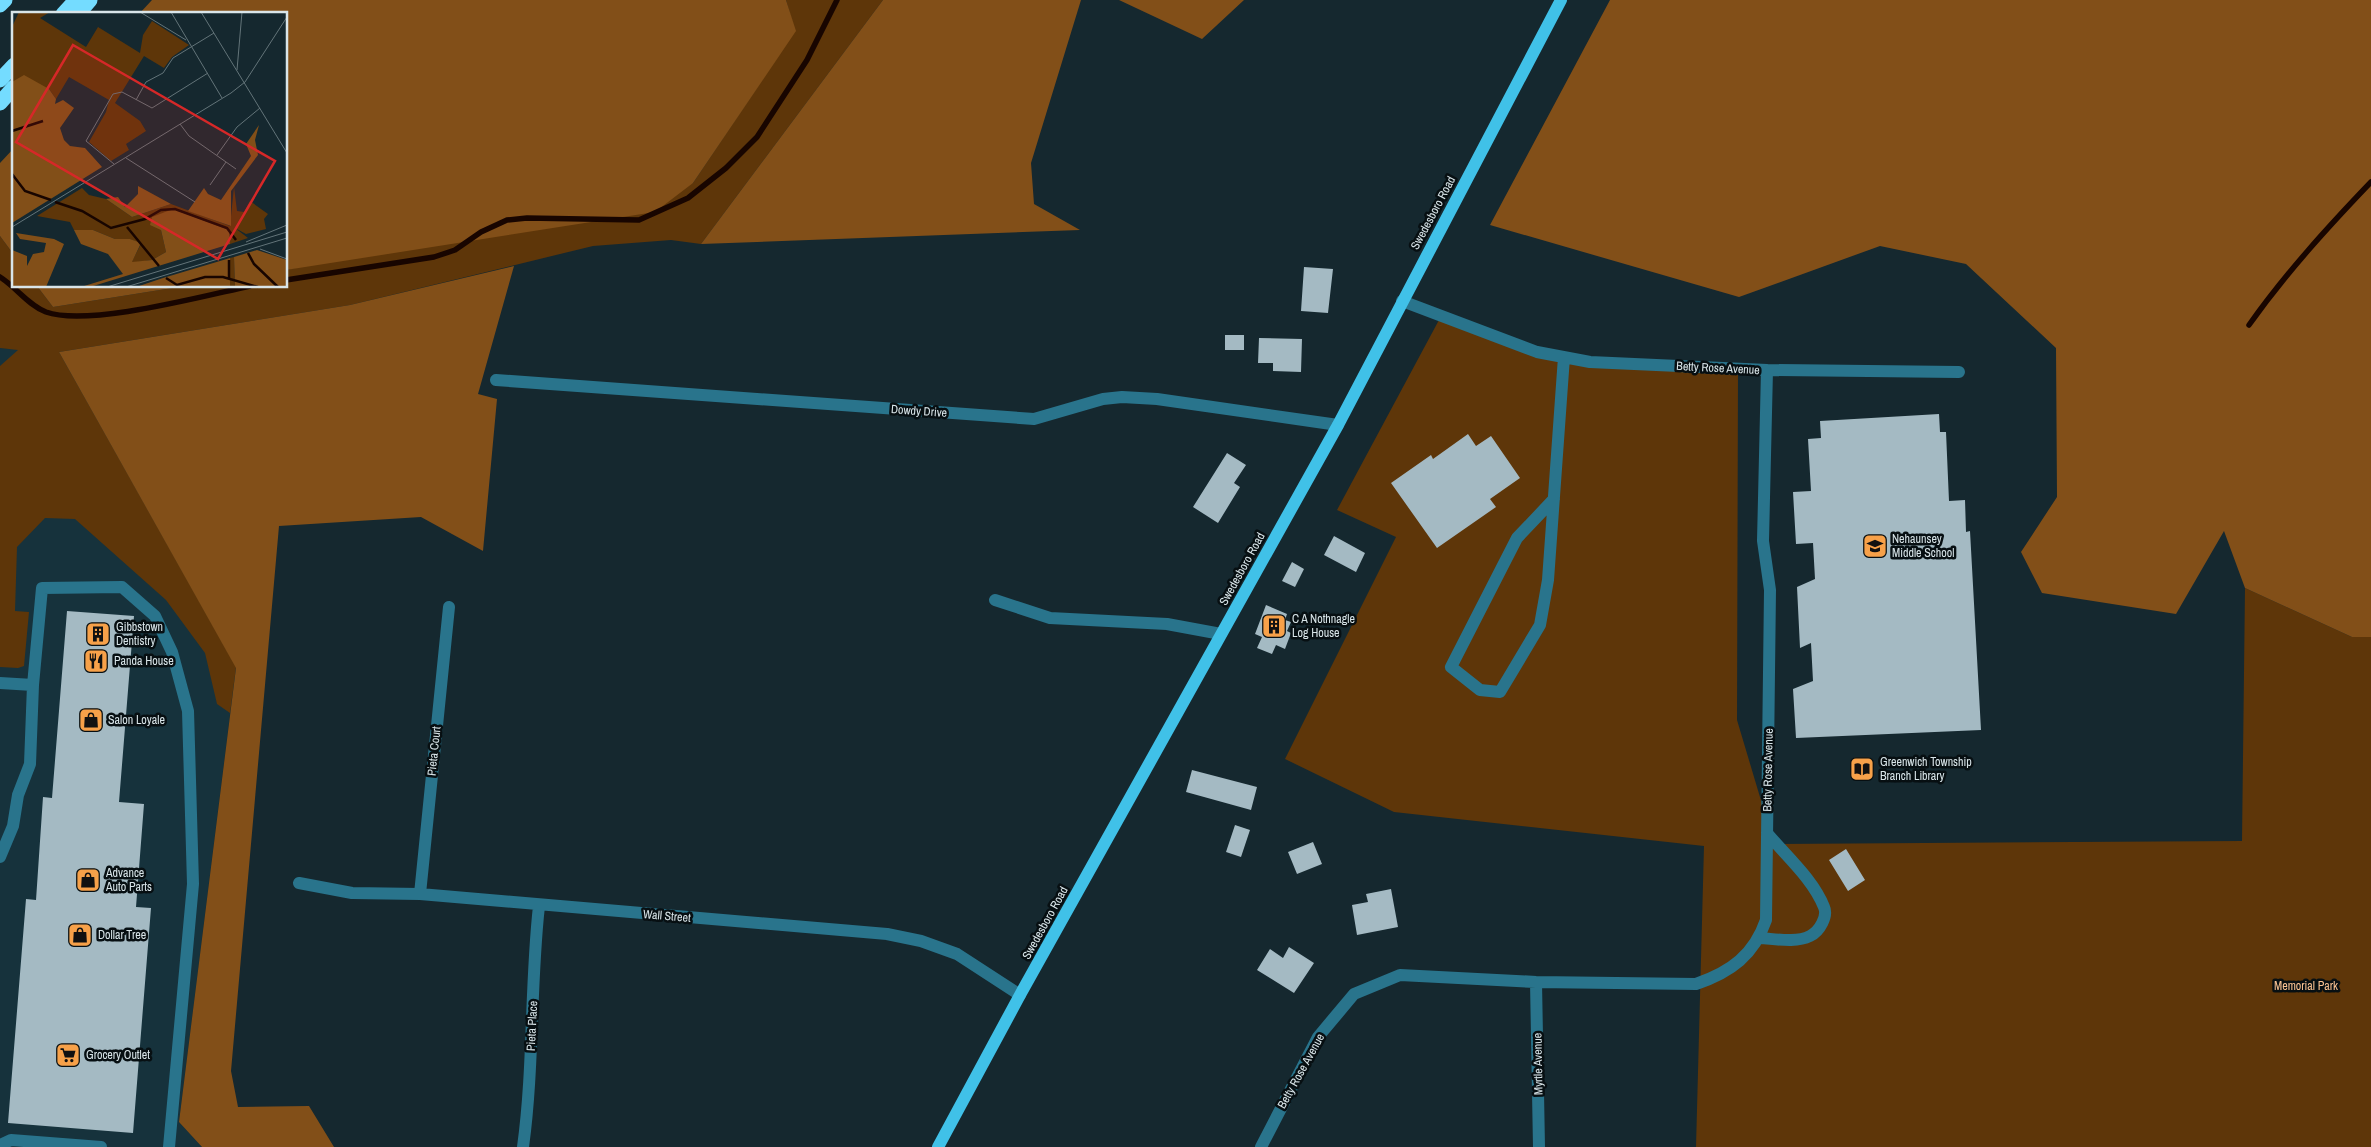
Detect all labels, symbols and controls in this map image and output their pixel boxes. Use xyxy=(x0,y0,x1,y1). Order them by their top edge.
inset map xyxy=(12,12,288,288)
street label: Swedesboro Road xyxy=(1407,174,1459,252)
street label: Betty Rose Avenue xyxy=(1676,358,1760,378)
street label: Dowdy Drive xyxy=(890,401,948,421)
street label: Swedesboro Road xyxy=(1215,530,1269,608)
place label: Nehaunsey Middle School xyxy=(1892,531,1954,561)
school or university icon: Nehaunsey Middle School xyxy=(1862,533,1888,559)
place label: C A Nothnagle Log House xyxy=(1292,611,1355,641)
building icon: C A Nothnagle Log House xyxy=(1261,613,1287,639)
place label: Gibbstown Dentistry xyxy=(116,619,163,649)
building icon: Gibbstown Dentistry xyxy=(85,621,111,647)
restaurant icon: Panda House xyxy=(83,648,109,674)
place label: Panda House xyxy=(114,653,174,669)
shop icon: Salon Loyale xyxy=(78,707,104,733)
place label: Salon Loyale xyxy=(108,712,165,728)
street label: Pieta Court xyxy=(423,725,445,777)
street label: Betty Rose Avenue xyxy=(1759,728,1777,812)
place label: Greenwich Township Branch Library xyxy=(1880,754,1972,784)
library icon: Greenwich Township Branch Library xyxy=(1849,756,1875,782)
place label: Advance Auto Parts xyxy=(105,865,152,895)
shop icon: Advance Auto Parts xyxy=(75,867,101,893)
street label: Swedesboro Road xyxy=(1018,884,1072,962)
street label: Wall Street xyxy=(643,906,692,926)
shop icon: Dollar Tree xyxy=(67,922,93,948)
place label: Dollar Tree xyxy=(98,927,146,943)
park label: Memorial Park xyxy=(2274,978,2338,994)
street label: Pieta Place xyxy=(523,1000,541,1052)
street label: Betty Rose Avenue xyxy=(1274,1031,1328,1111)
street label: Myrtle Avenue xyxy=(1529,1033,1547,1095)
supermarket icon: Grocery Outlet xyxy=(55,1042,81,1068)
place label: Grocery Outlet xyxy=(86,1047,150,1063)

